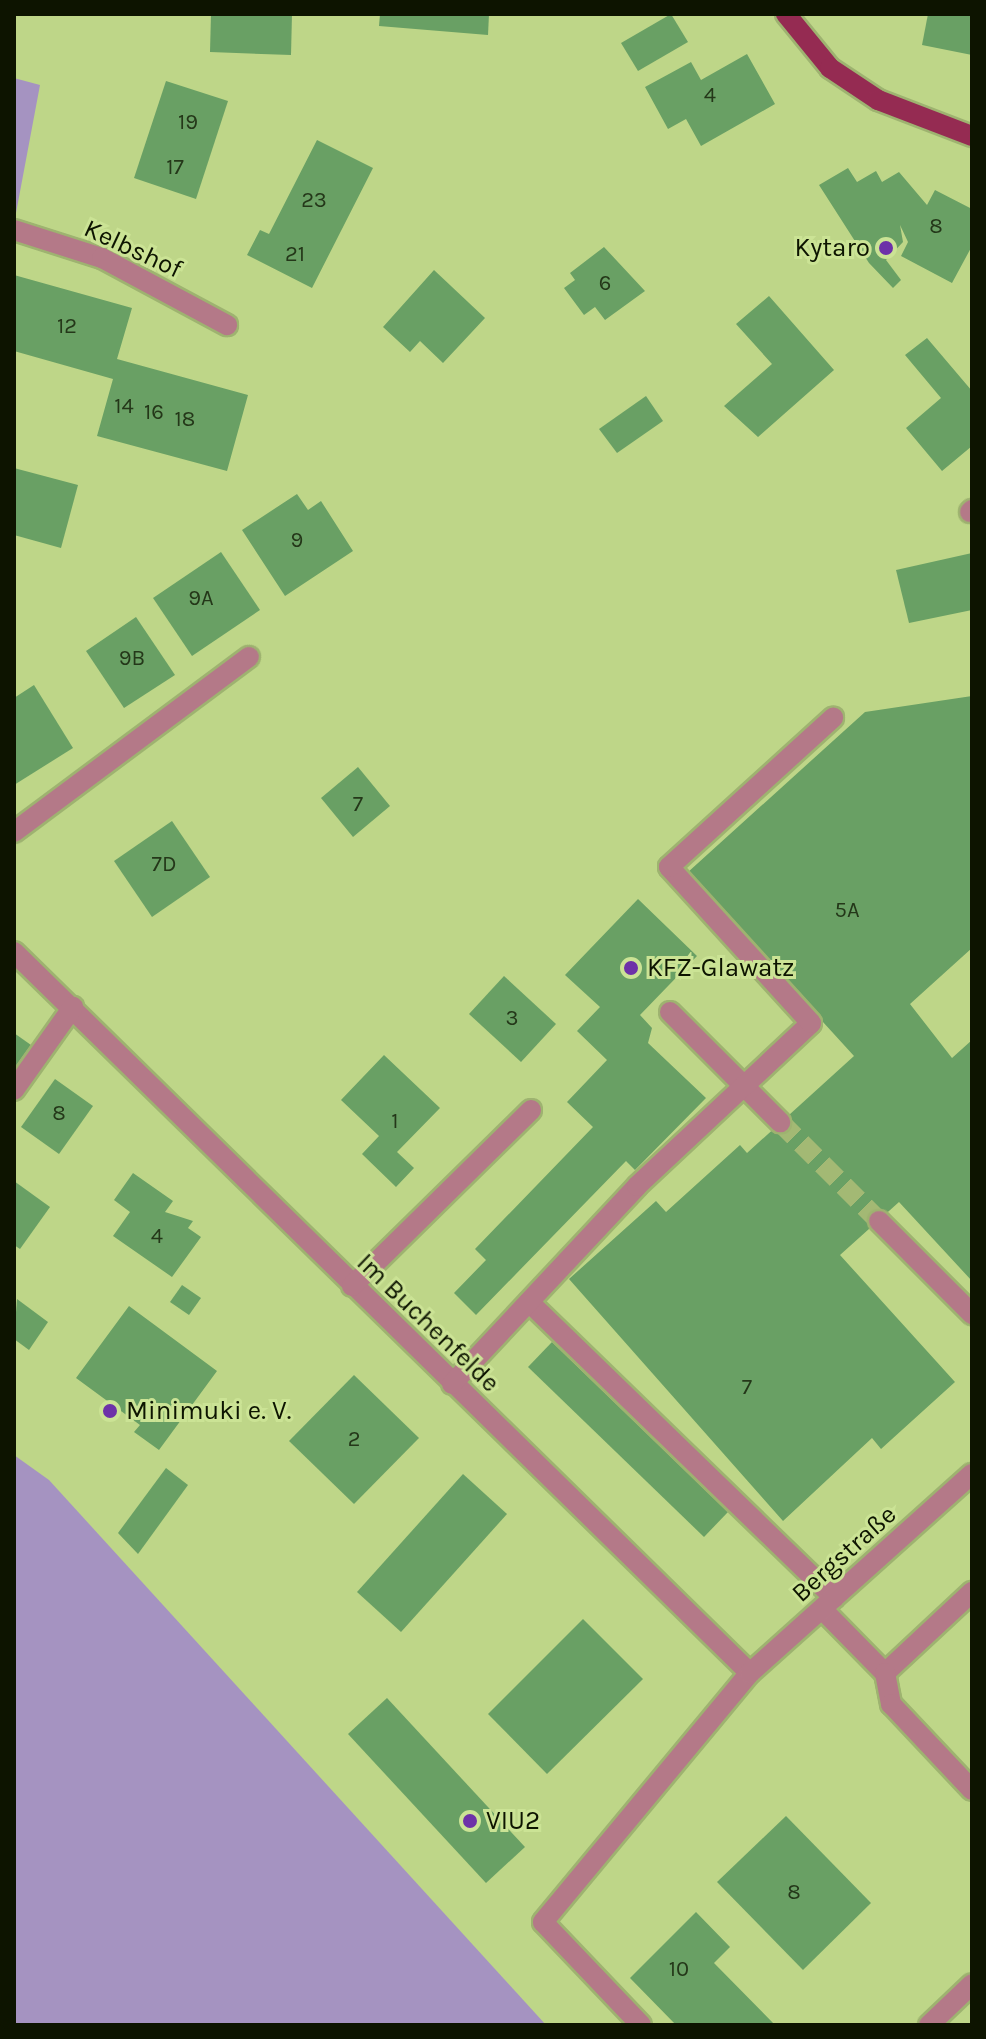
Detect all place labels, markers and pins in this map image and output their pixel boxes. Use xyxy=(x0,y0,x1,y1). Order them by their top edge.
place label: Kytaro xyxy=(794,232,870,264)
marker: Kytaro xyxy=(877,239,895,257)
place label: KFZ-Glawatz xyxy=(647,952,794,984)
marker: KFZ-Glawatz xyxy=(622,959,640,977)
place label: Minimuki e. V. xyxy=(126,1395,291,1427)
marker: Minimuki e. V. xyxy=(101,1402,119,1420)
place label: VIU2 xyxy=(486,1805,540,1837)
marker: VIU2 xyxy=(461,1812,479,1830)

